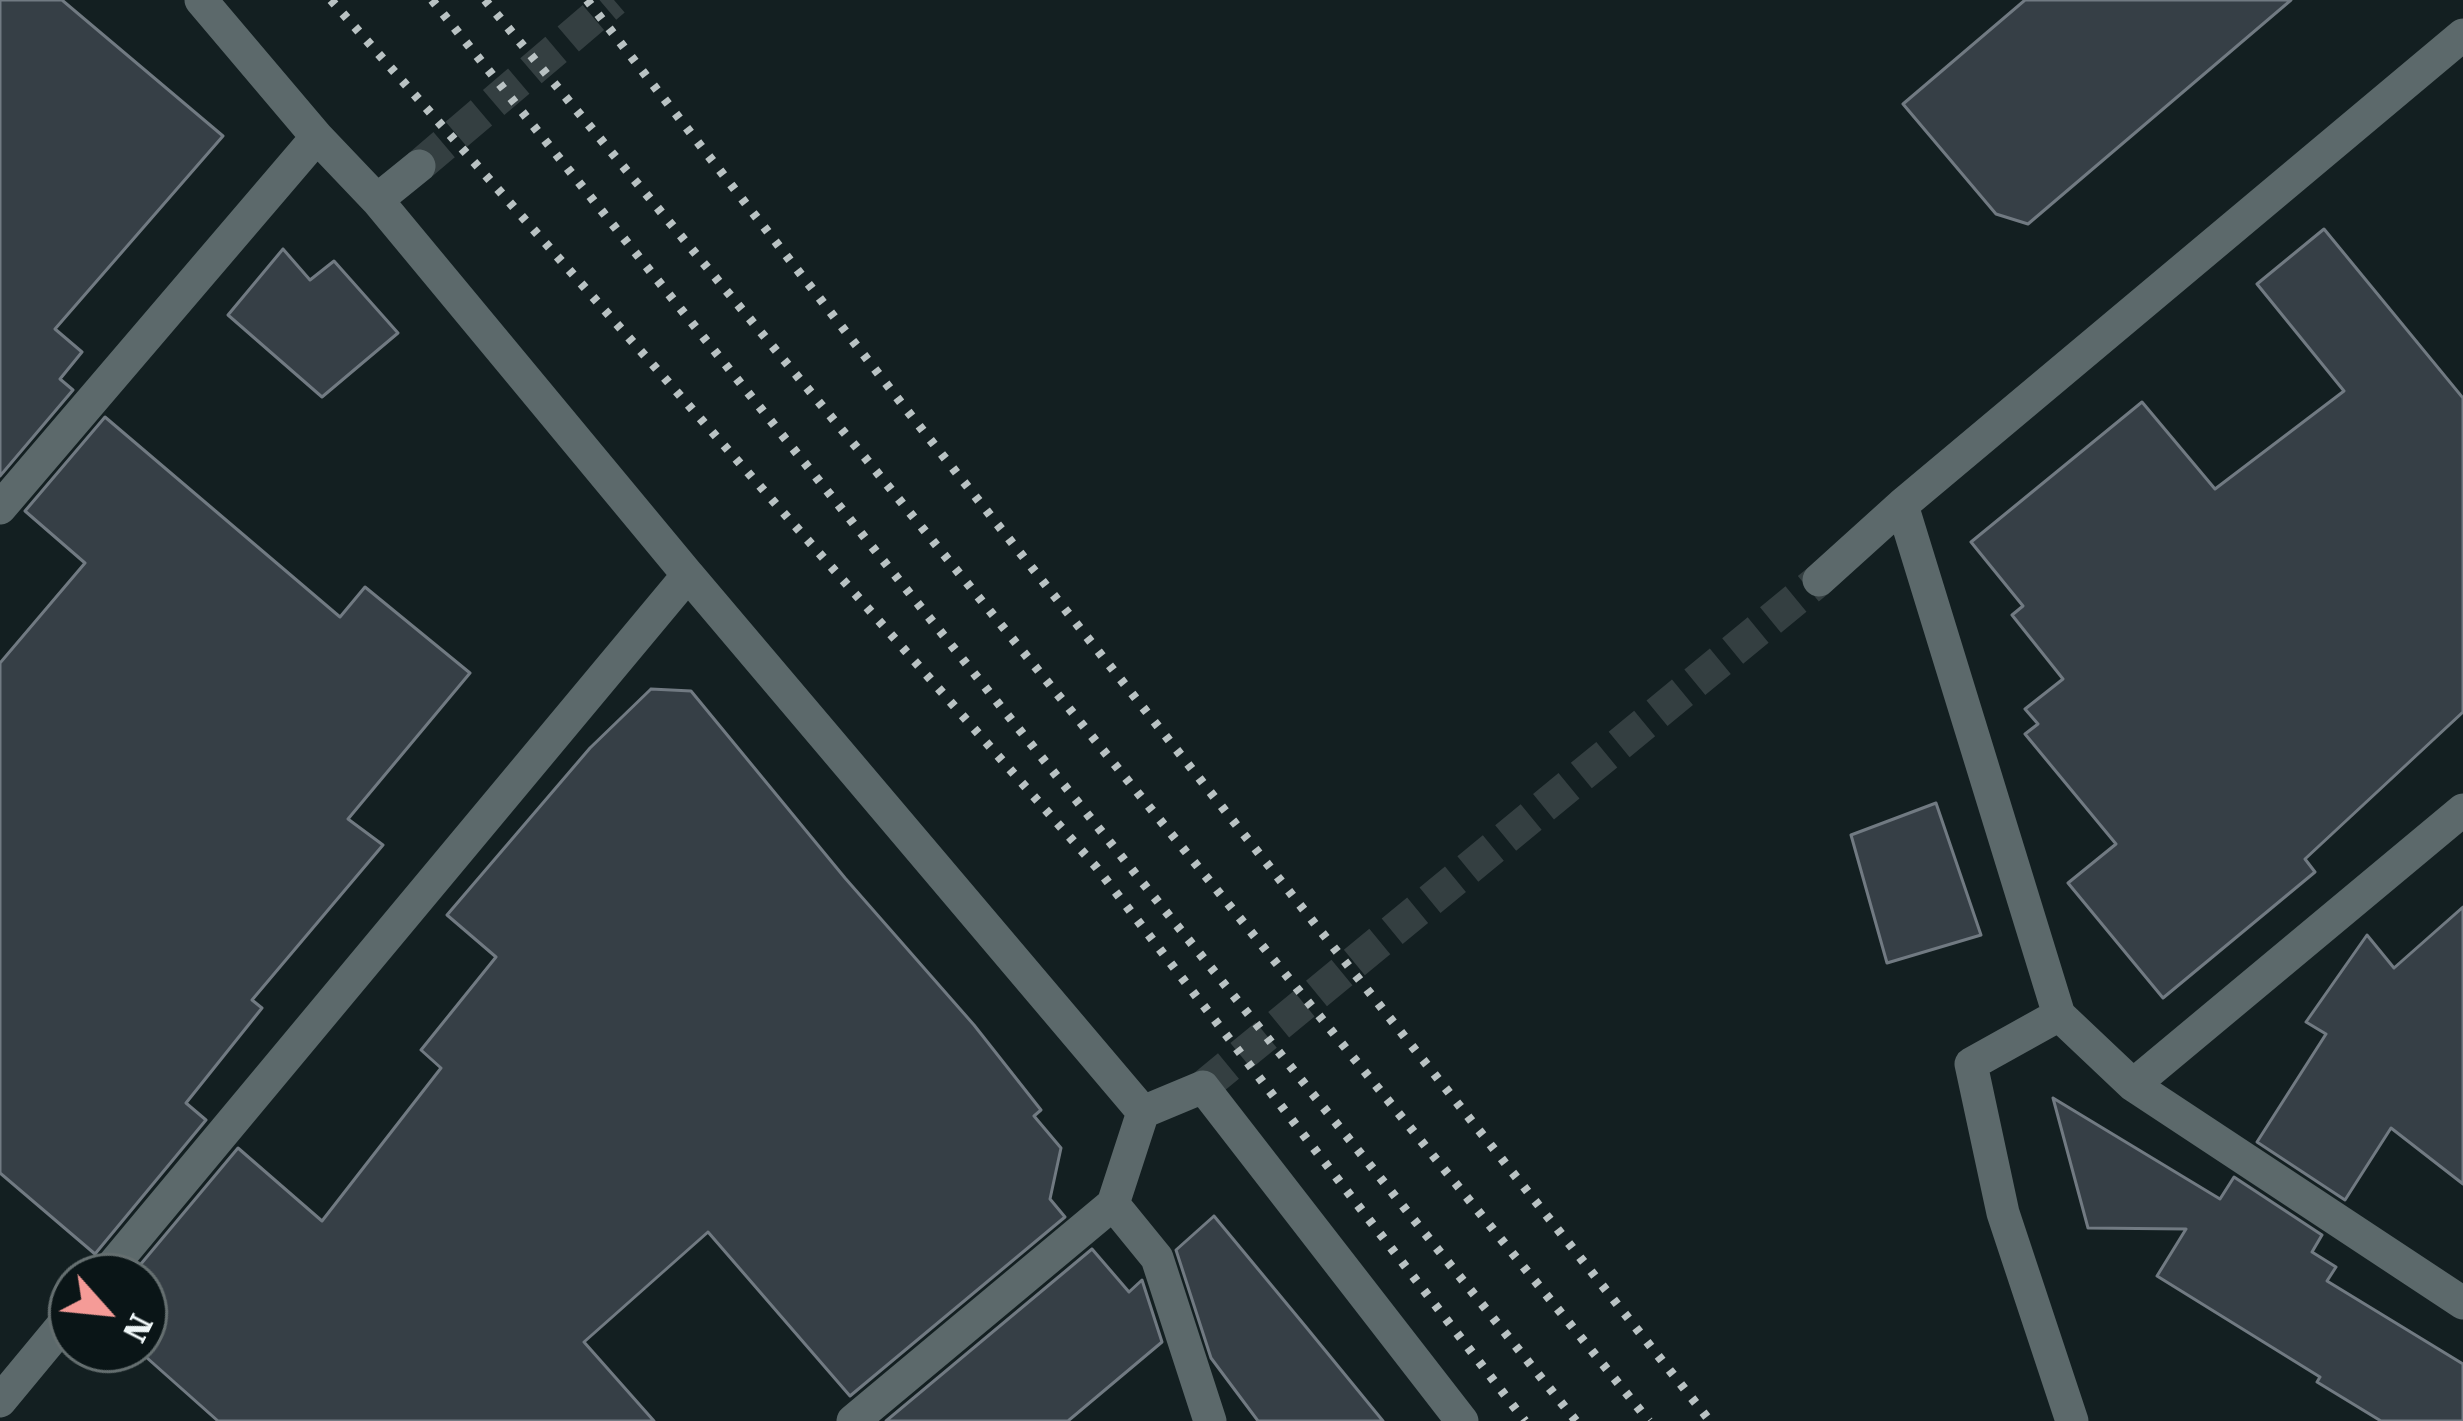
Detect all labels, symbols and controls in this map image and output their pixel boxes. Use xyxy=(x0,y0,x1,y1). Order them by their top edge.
north arrow xyxy=(48,1253,168,1373)
text: N xyxy=(115,1308,161,1348)

